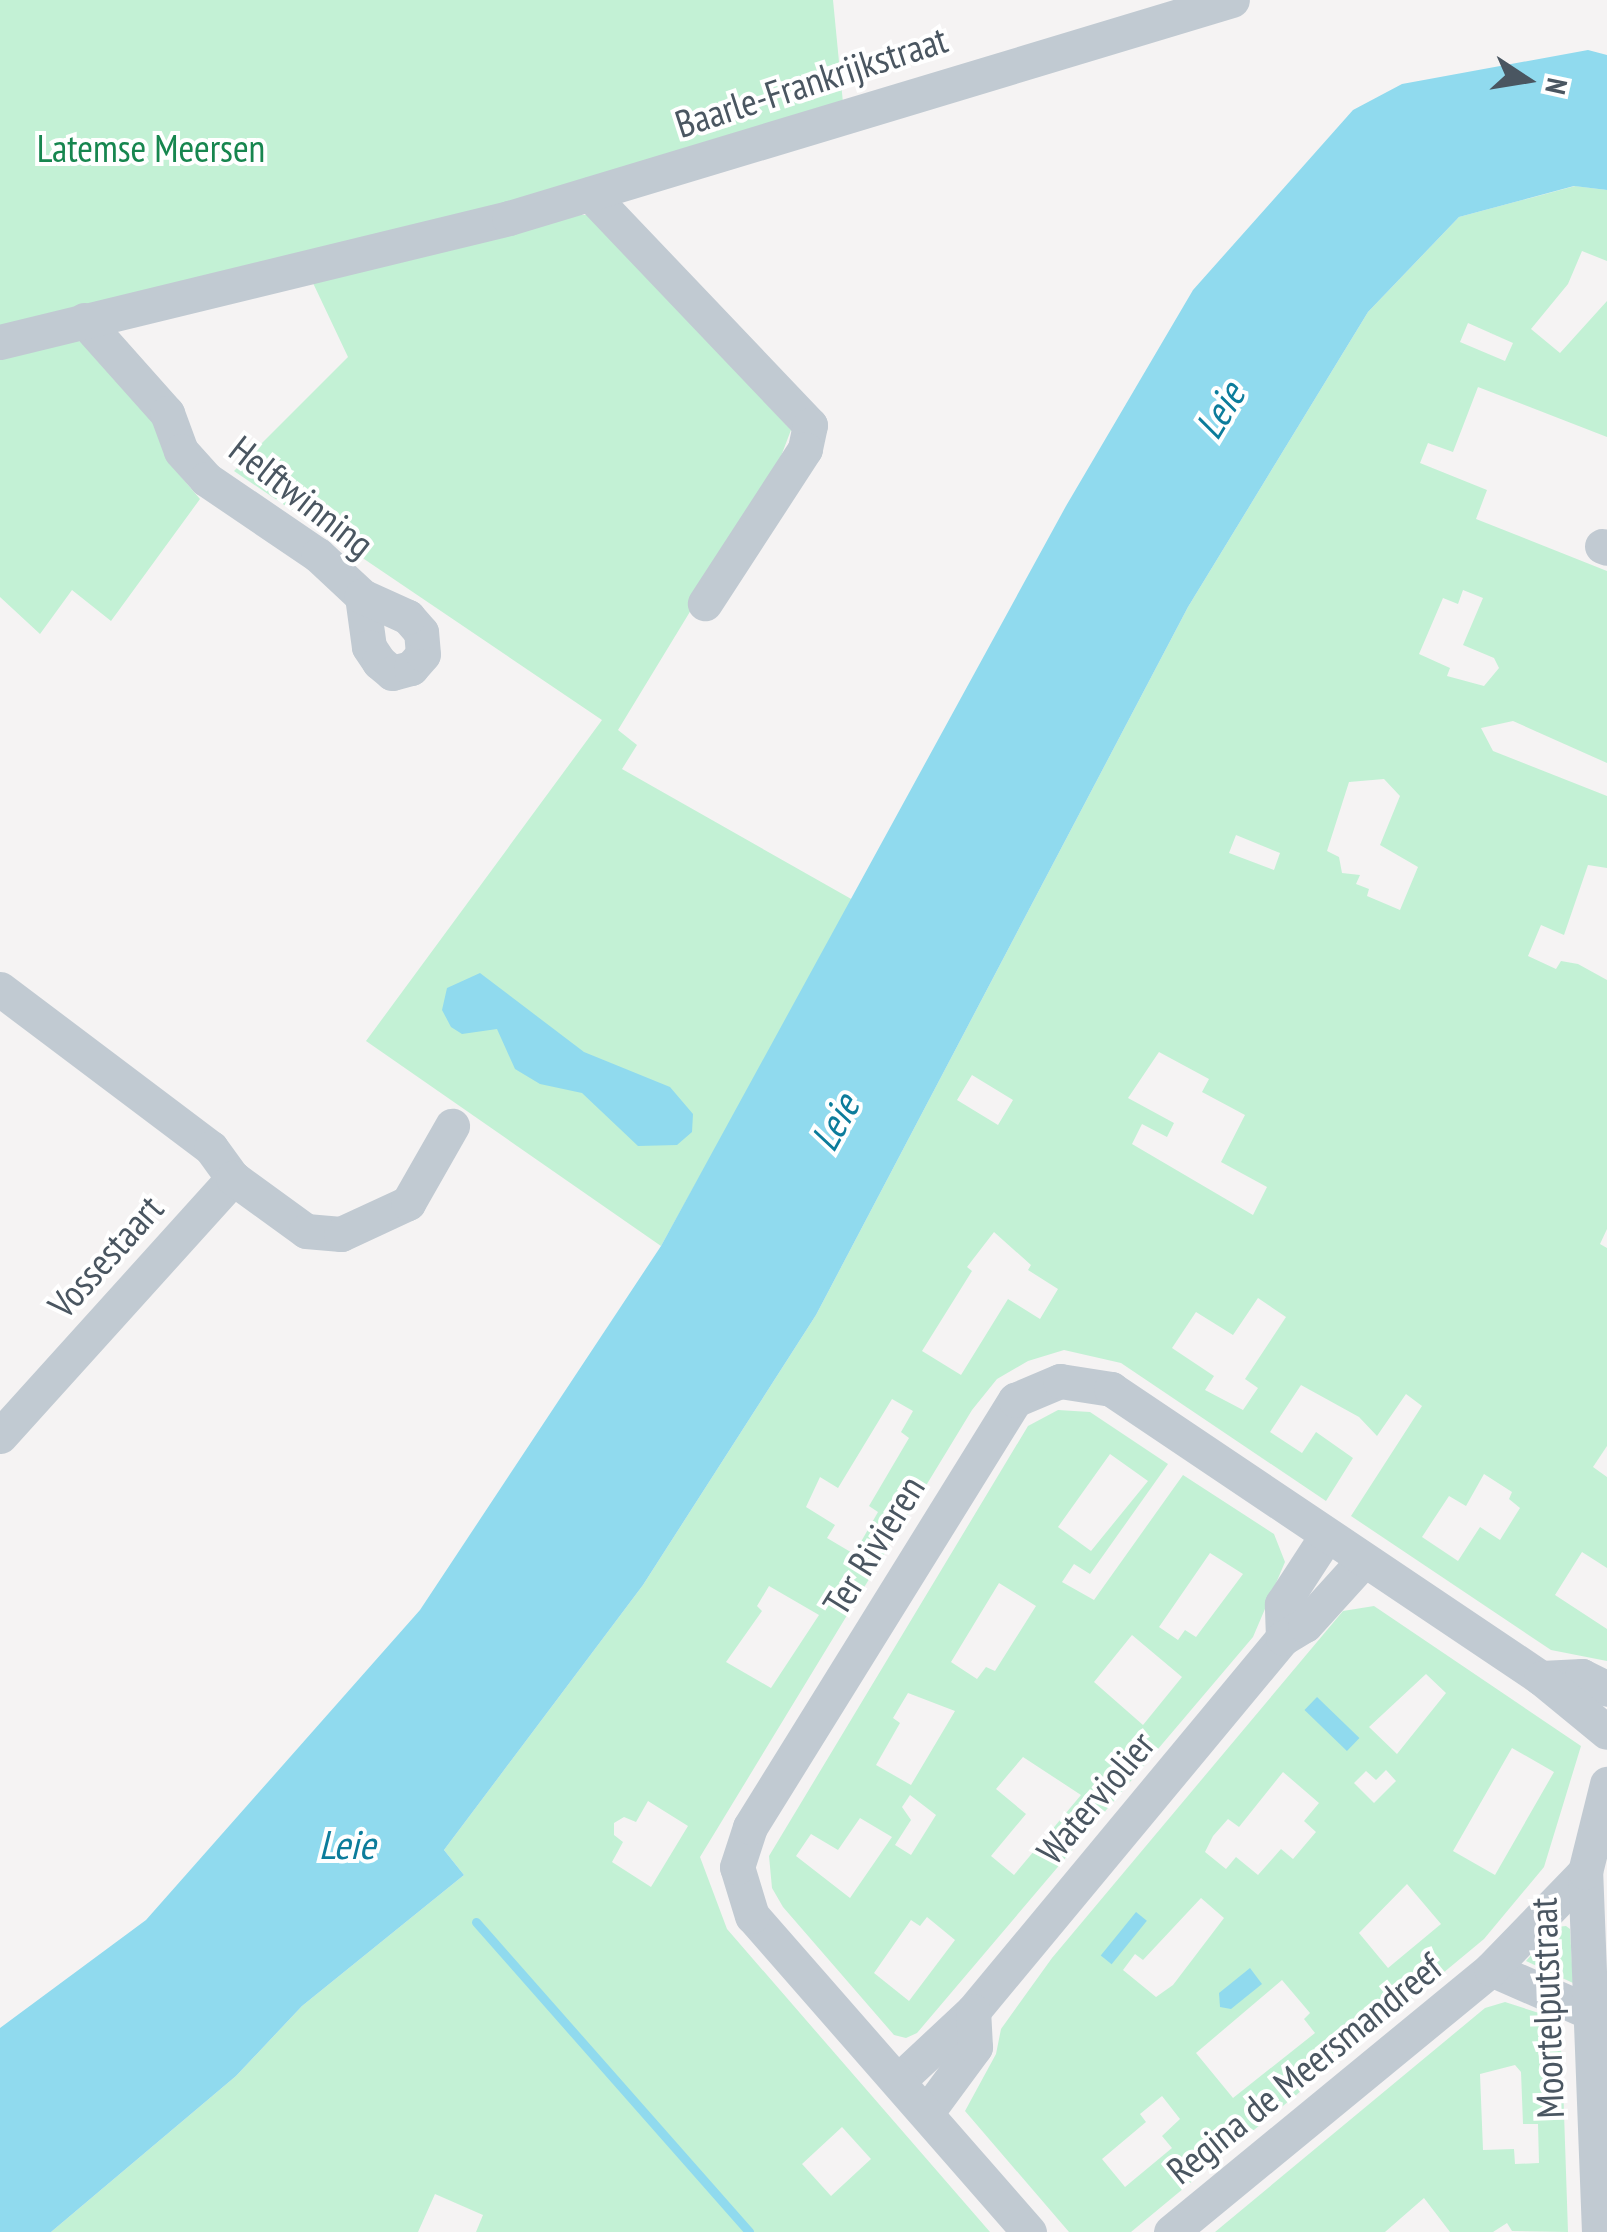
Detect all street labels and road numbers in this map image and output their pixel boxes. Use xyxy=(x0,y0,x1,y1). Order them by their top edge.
street label: Baarle-Frankrijkstraat xyxy=(669,16,953,146)
street label: Helftwinning xyxy=(221,426,383,566)
street label: Vossestaart xyxy=(38,1185,172,1327)
street label: Ter Rivieren xyxy=(813,1467,933,1623)
street label: Waterviolier xyxy=(1027,1722,1163,1872)
street label: Moortelputstraat xyxy=(1519,1897,1573,2119)
street label: Regina de Meersmandreef xyxy=(1158,1943,1450,2193)

